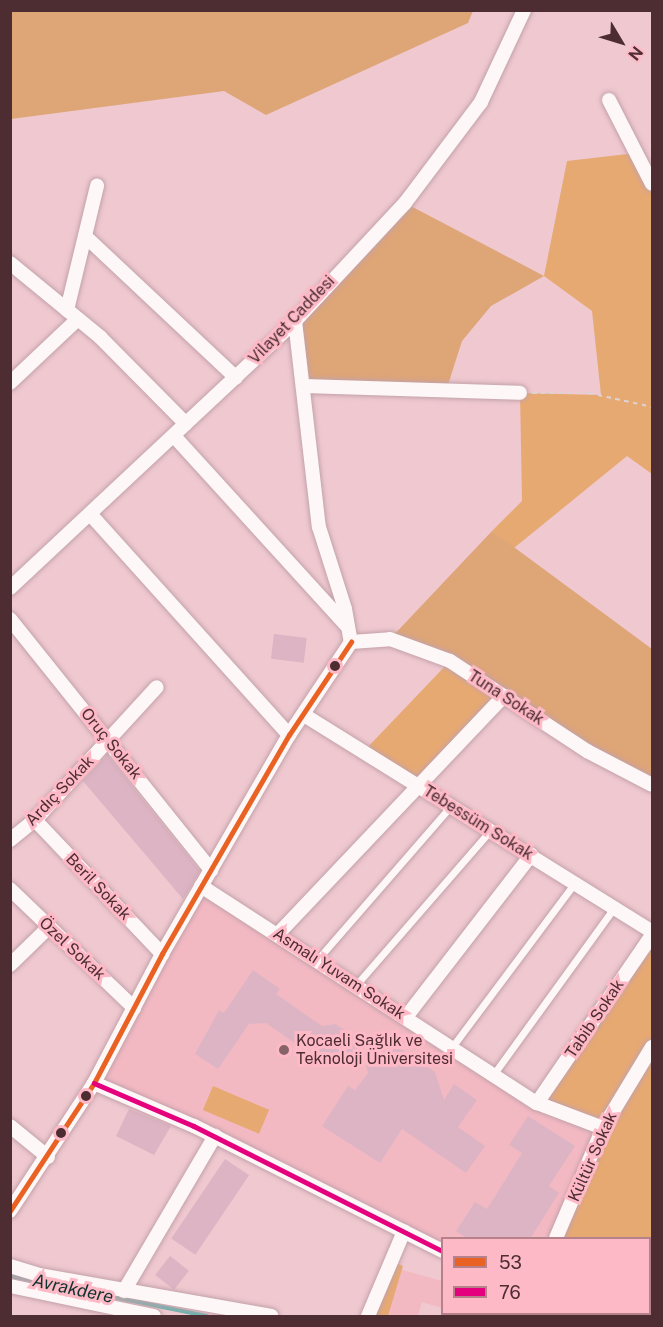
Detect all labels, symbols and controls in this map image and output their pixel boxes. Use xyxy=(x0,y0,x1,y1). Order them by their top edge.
north arrow xyxy=(591,12,651,72)
text: N xyxy=(624,43,647,64)
street label: Vilayet Caddesi xyxy=(245,272,339,368)
unlabelled marker xyxy=(329,660,341,672)
street label: Tuna Sokak xyxy=(465,666,547,730)
street label: Oruç Sokak xyxy=(76,704,146,784)
street label: Ardıç Sokak xyxy=(22,752,98,830)
street label: Tebessüm Sokak xyxy=(420,782,536,864)
street label: Beril Sokak xyxy=(61,850,135,924)
street label: Özel Sokak xyxy=(35,913,109,985)
street label: Asmalı Yuvam Sokak xyxy=(269,924,409,1024)
street label: Tabib Sokak xyxy=(562,976,628,1062)
place label: Kocaeli Sağlık ve Teknoloji Üniversitesi xyxy=(296,1031,453,1069)
marker: Kocaeli Sağlık ve Teknoloji Üniversitesi xyxy=(277,1043,291,1057)
unlabelled marker xyxy=(80,1090,92,1102)
street label: Kültür Sokak xyxy=(565,1109,621,1205)
unlabelled marker xyxy=(55,1127,67,1139)
legend xyxy=(441,1237,651,1315)
text: 53 xyxy=(499,1252,522,1273)
water label: Avrakdere xyxy=(31,1270,115,1308)
text: 76 xyxy=(499,1282,521,1303)

